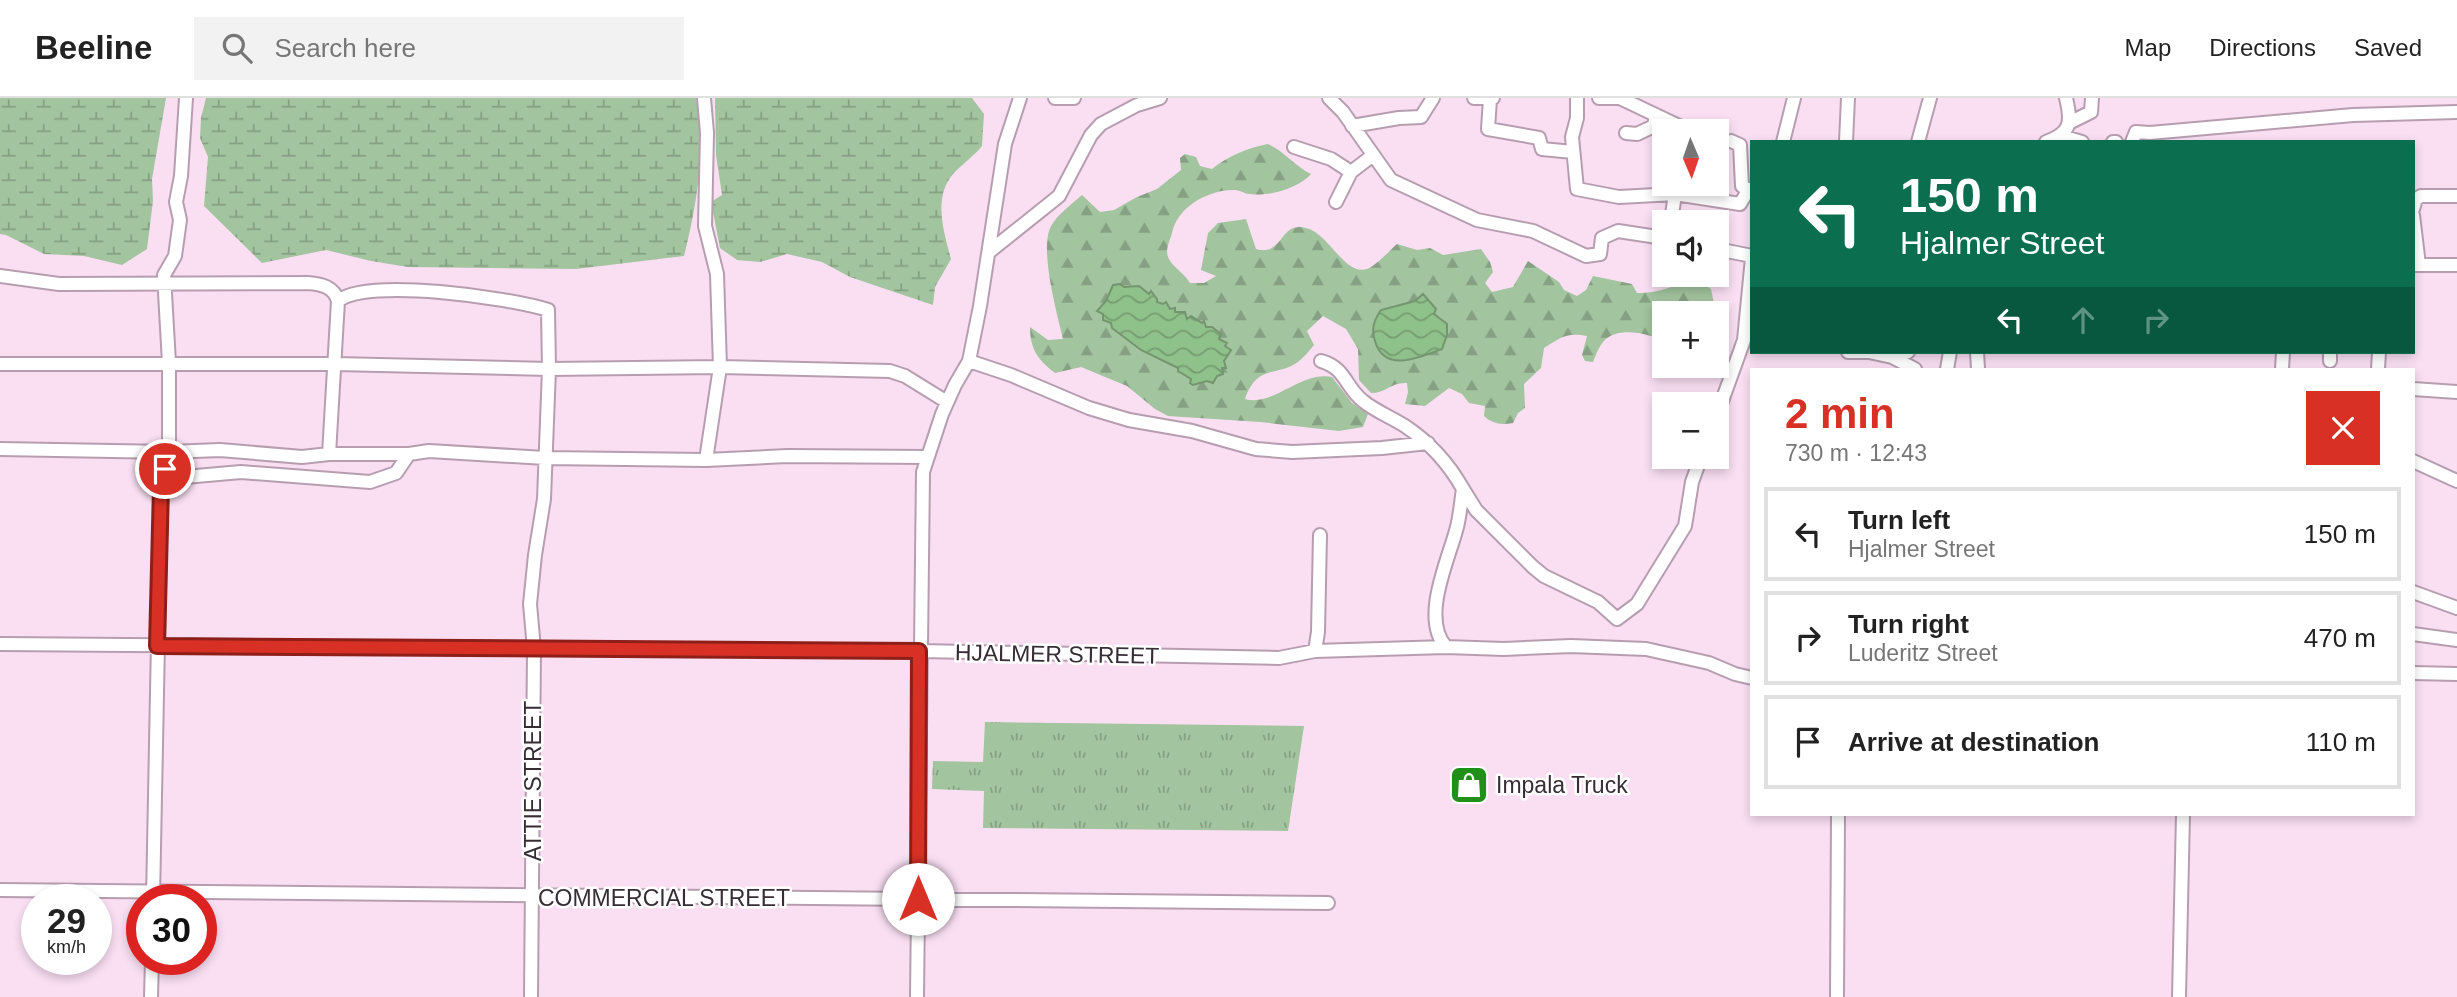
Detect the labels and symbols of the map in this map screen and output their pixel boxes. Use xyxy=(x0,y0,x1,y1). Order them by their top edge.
north arrow xyxy=(1652,119,1729,196)
pin xyxy=(135,439,195,499)
street label: HJALMER STREET xyxy=(955,639,1159,669)
street label: ATTIE STREET xyxy=(520,701,546,861)
shop icon: Impala Truck xyxy=(1448,764,1490,806)
place label: Impala Truck xyxy=(1496,772,1628,798)
position arrow xyxy=(881,862,955,936)
speed limit sign: 30 xyxy=(126,884,217,975)
street label: COMMERCIAL STREET xyxy=(538,885,790,911)

